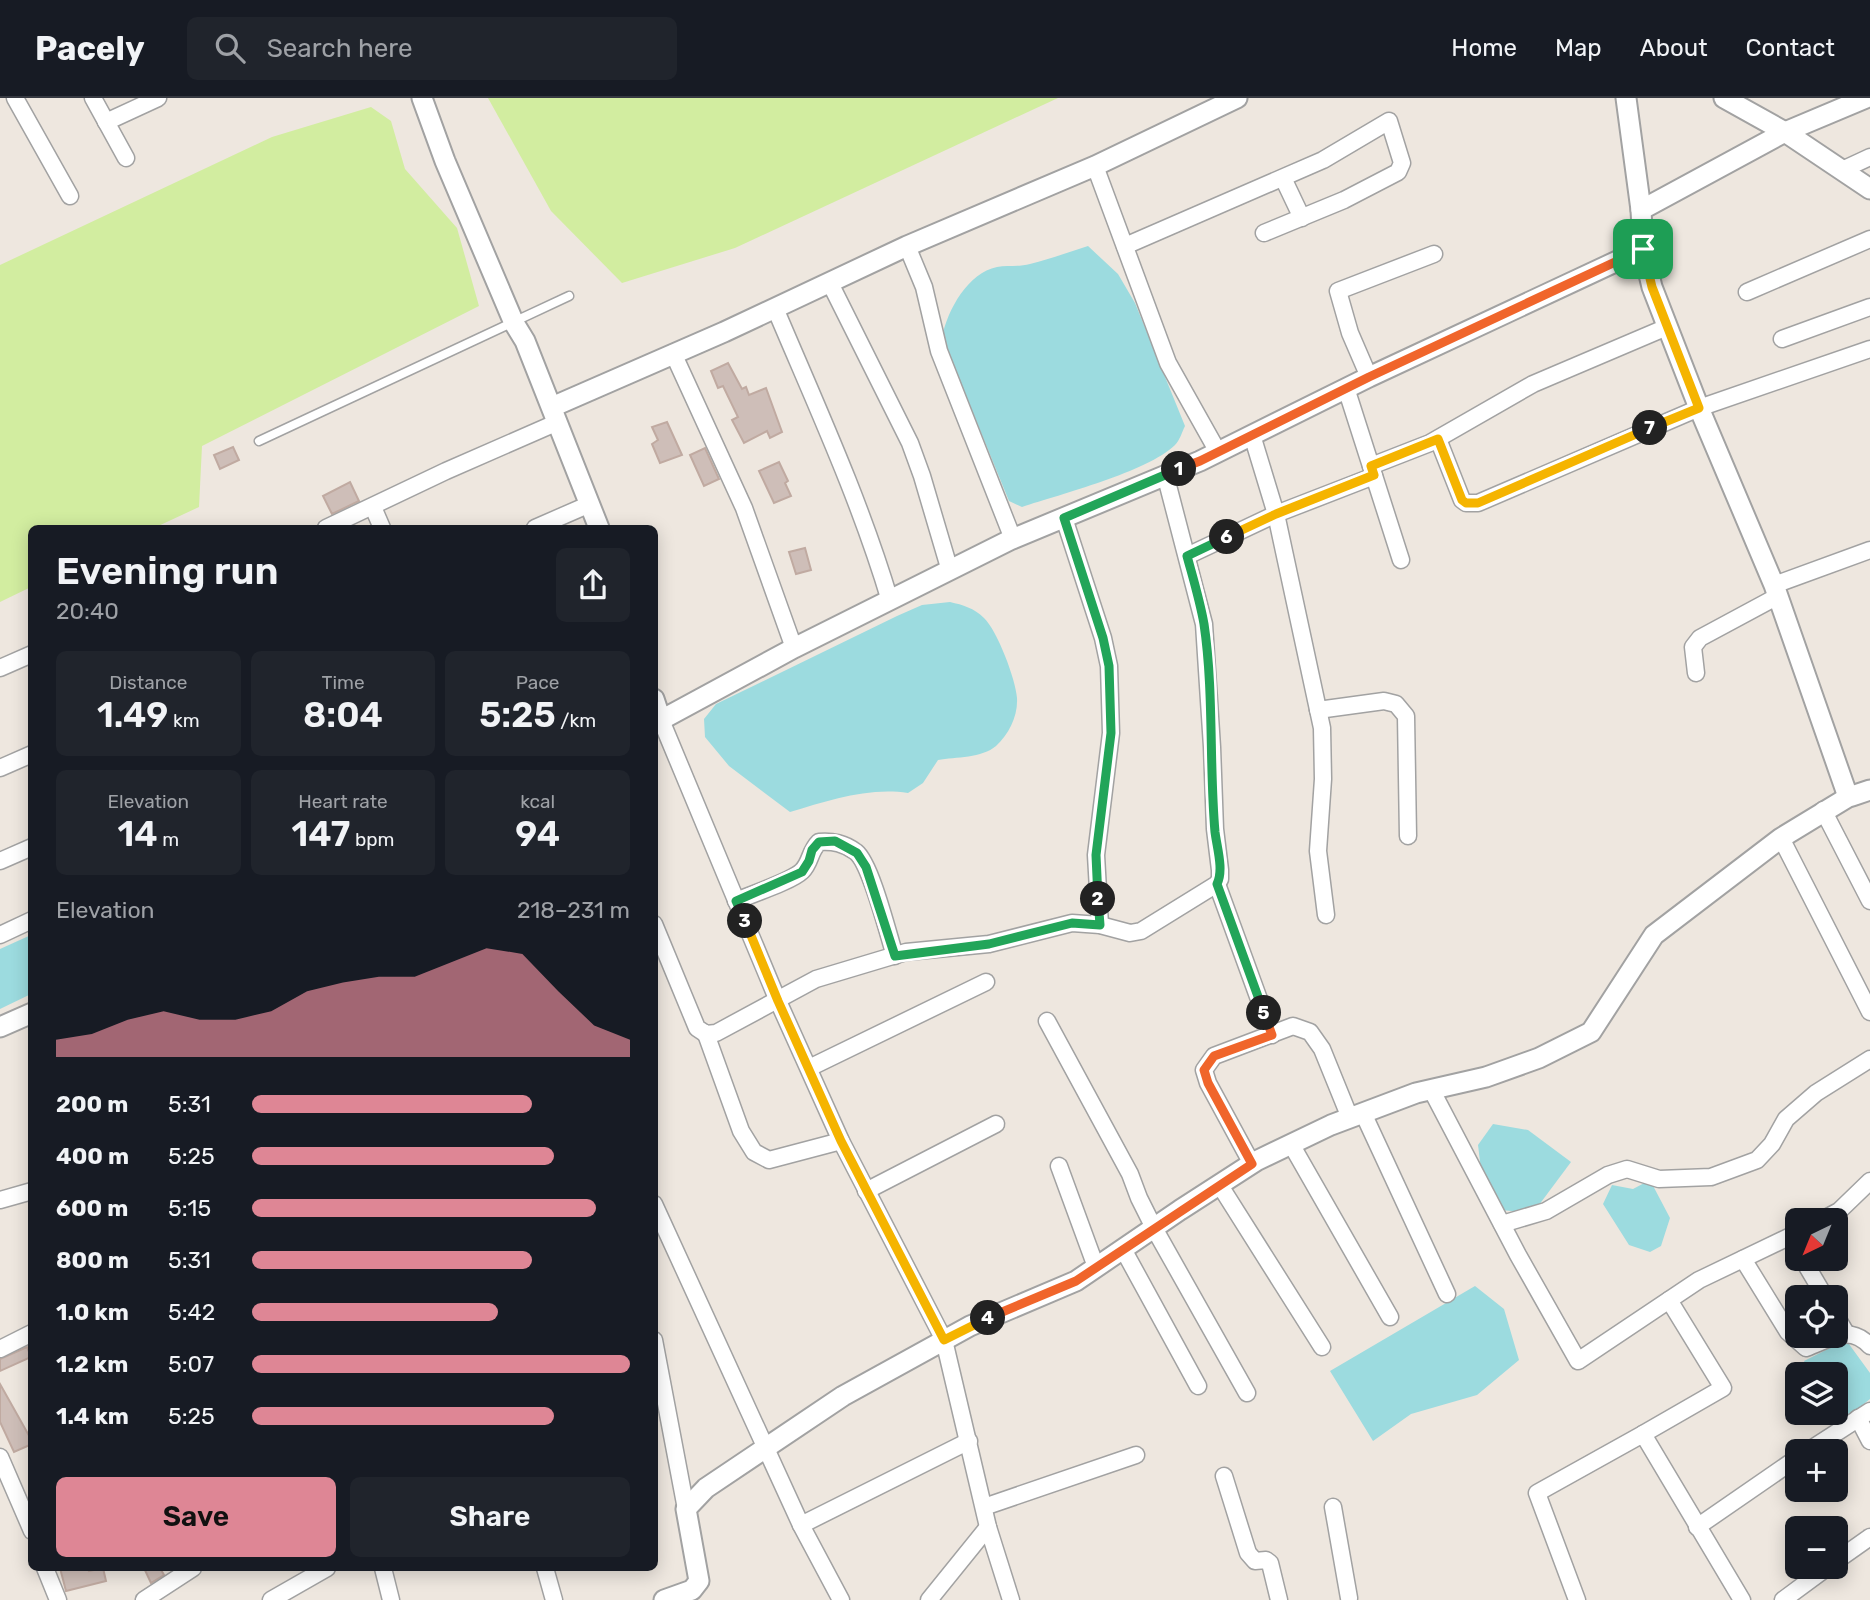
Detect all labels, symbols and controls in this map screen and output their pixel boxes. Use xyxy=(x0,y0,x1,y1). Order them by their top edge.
search box xyxy=(187,17,677,80)
text: Pacely xyxy=(35,29,145,68)
icon: search xyxy=(211,29,249,67)
text: Search here xyxy=(267,33,412,64)
text: Home xyxy=(1451,34,1517,62)
text: Map xyxy=(1555,34,1602,62)
text: About xyxy=(1640,34,1708,62)
text: Contact xyxy=(1746,34,1835,62)
pin xyxy=(1613,219,1673,279)
icon: arrive xyxy=(1624,230,1662,268)
pin: 7 xyxy=(1632,410,1668,446)
text: 7 xyxy=(1644,416,1655,439)
pin: 1 xyxy=(1162,452,1196,486)
text: 1 xyxy=(1174,457,1183,480)
pin: 6 xyxy=(1210,520,1244,555)
text: 6 xyxy=(1220,525,1233,548)
text: Evening run xyxy=(56,548,279,594)
button: share xyxy=(556,548,630,622)
text: 20:40 xyxy=(56,597,119,625)
text: Distance xyxy=(109,671,187,694)
text: Time xyxy=(321,671,365,694)
text: Pace xyxy=(516,671,559,694)
text: 1.49 xyxy=(97,694,168,736)
text: 8:04 xyxy=(303,694,383,736)
text: 5:25 xyxy=(479,694,556,736)
text: km xyxy=(168,709,200,732)
text: /km xyxy=(556,709,596,732)
text: Elevation xyxy=(108,790,189,813)
text: Heart rate xyxy=(298,790,388,813)
text: kcal xyxy=(520,790,555,813)
text: 14 xyxy=(117,813,158,855)
text: 147 xyxy=(291,813,350,855)
text: 94 xyxy=(515,813,560,855)
text: m xyxy=(158,828,179,851)
text: bpm xyxy=(350,828,395,851)
pin: 2 xyxy=(1080,882,1116,916)
text: 2 xyxy=(1091,887,1104,910)
text: Elevation xyxy=(56,896,155,924)
text: 218–231 m xyxy=(517,896,630,924)
pin: 3 xyxy=(728,904,762,938)
text: 3 xyxy=(738,909,751,932)
pin: 5 xyxy=(1246,996,1282,1030)
text: 5 xyxy=(1257,1001,1270,1024)
text: 200 m xyxy=(56,1090,128,1118)
text: 5:31 xyxy=(168,1090,211,1118)
text: 400 m xyxy=(56,1142,129,1170)
text: 5:25 xyxy=(168,1142,215,1170)
text: 600 m xyxy=(56,1194,128,1222)
text: 5:15 xyxy=(168,1194,211,1222)
north arrow xyxy=(1785,1208,1848,1270)
map controls xyxy=(1785,1208,1848,1579)
text: 800 m xyxy=(56,1246,129,1274)
text: 5:31 xyxy=(168,1246,211,1274)
button: locate xyxy=(1785,1285,1848,1348)
text: 1.0 km xyxy=(56,1298,129,1326)
text: 5:42 xyxy=(168,1298,215,1326)
pin: 4 xyxy=(970,1300,1006,1336)
text: 4 xyxy=(981,1306,994,1329)
text: 1.2 km xyxy=(56,1350,128,1378)
text: 5:07 xyxy=(168,1350,214,1378)
button: layers xyxy=(1785,1362,1848,1425)
text: 1.4 km xyxy=(56,1402,129,1430)
text: 5:25 xyxy=(168,1402,215,1430)
button: + xyxy=(1785,1439,1848,1502)
button: Save xyxy=(56,1477,336,1557)
button: Share xyxy=(350,1477,630,1557)
button: − xyxy=(1785,1516,1848,1579)

